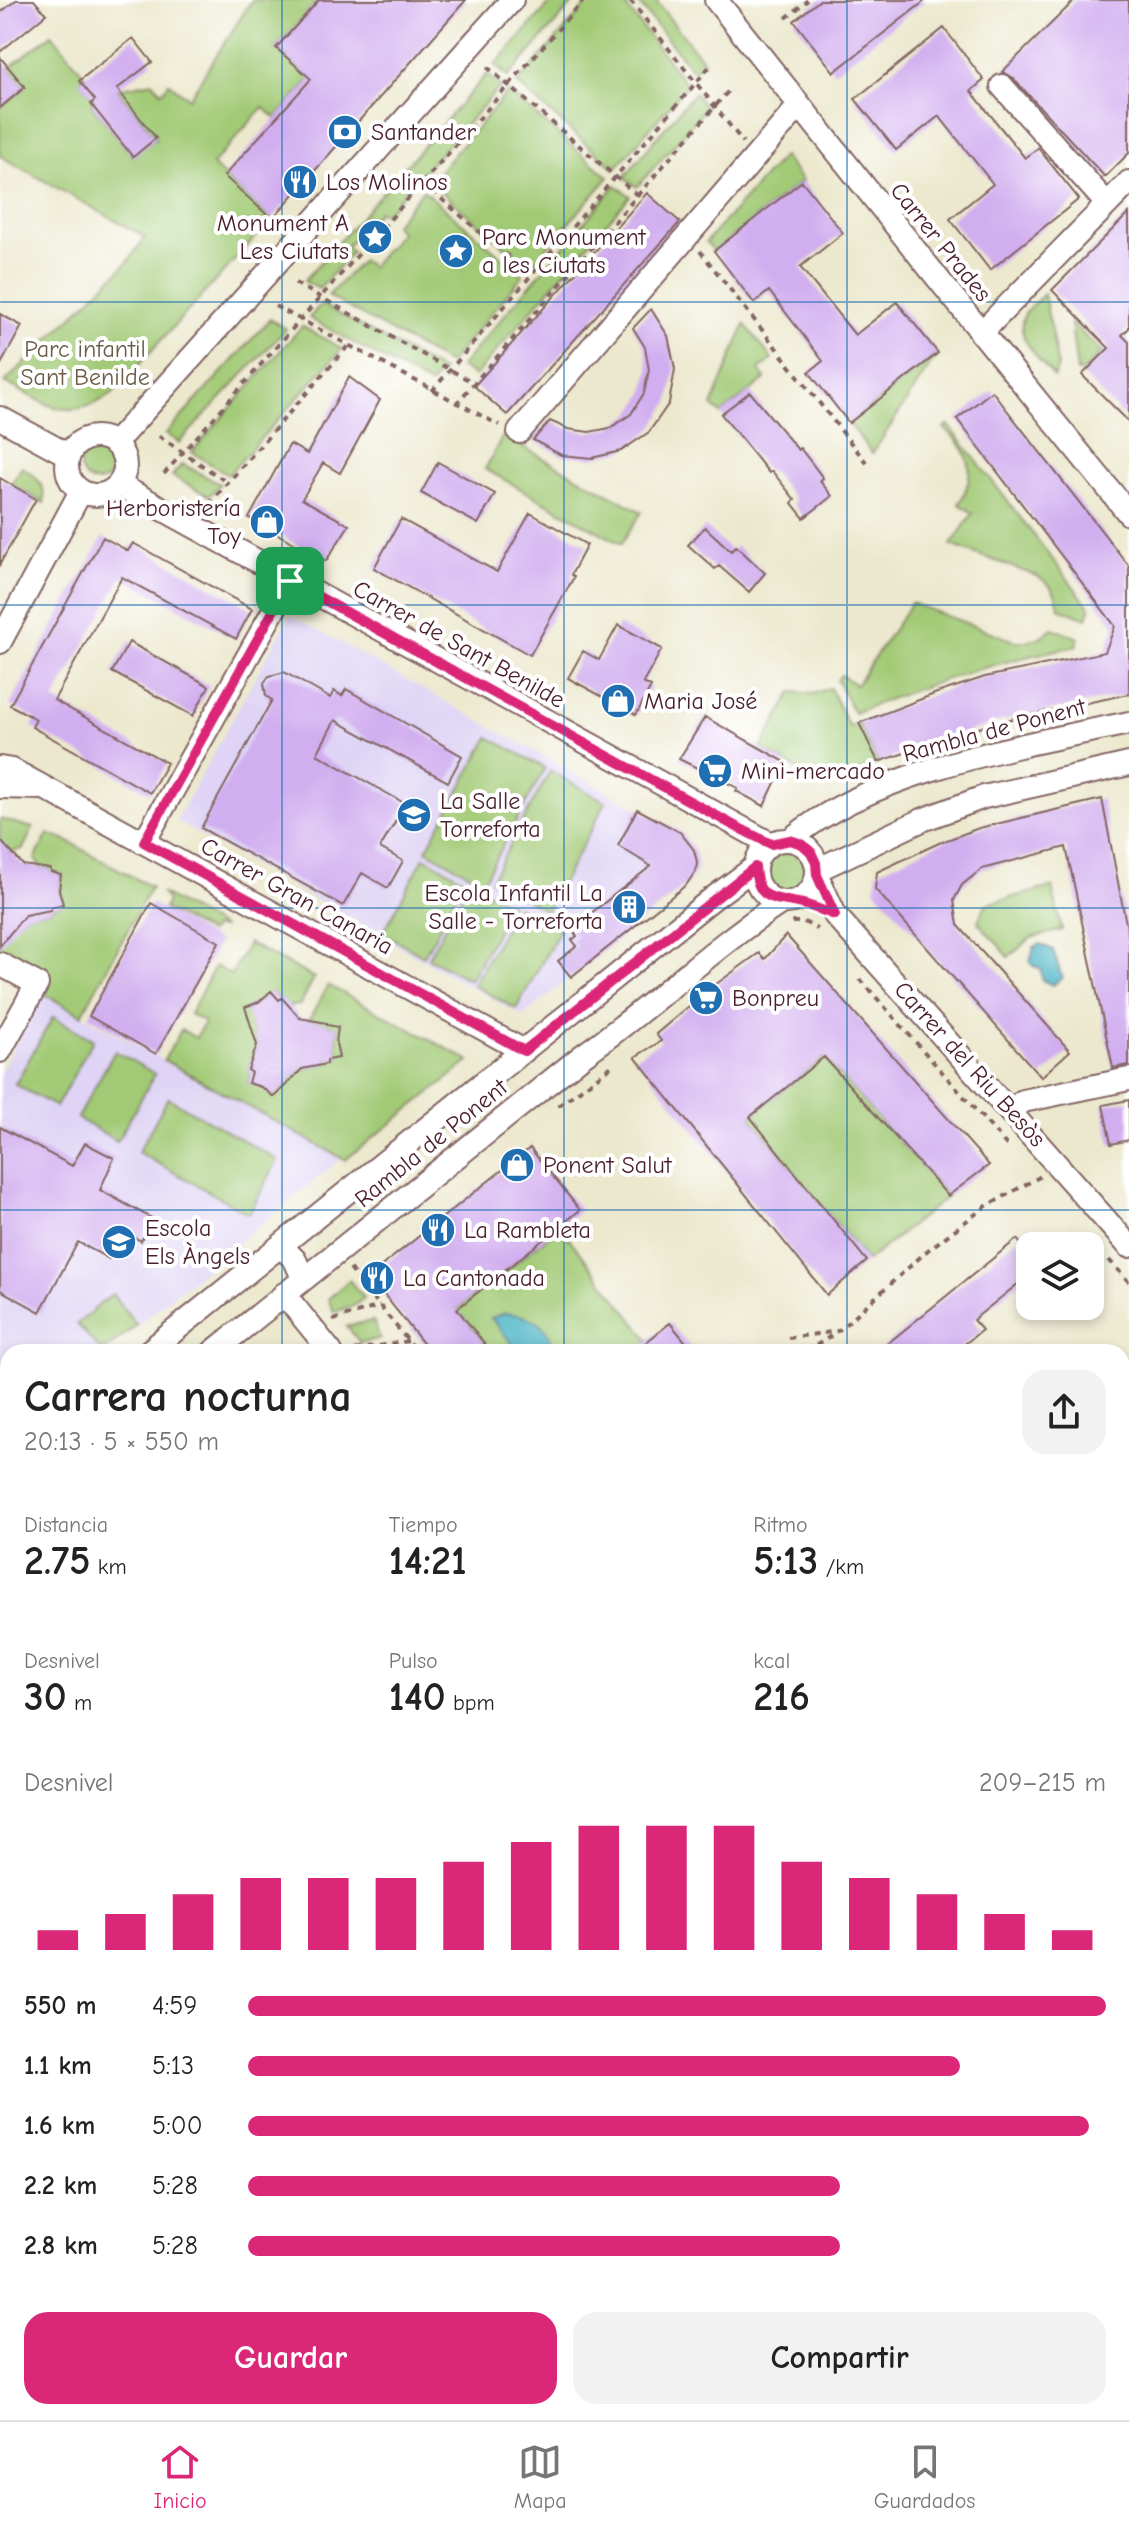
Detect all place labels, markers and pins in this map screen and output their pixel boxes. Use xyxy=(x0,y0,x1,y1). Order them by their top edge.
bank icon: Santander xyxy=(326,113,364,151)
place label: Santander xyxy=(371,118,476,146)
restaurant icon: Los Molinos xyxy=(281,163,319,201)
place label: Los Molinos xyxy=(326,168,447,196)
place label: Monument A Les Ciutats xyxy=(217,209,349,265)
place icon: Monument A Les Ciutats xyxy=(356,218,394,256)
place label: Parc Monument a les Ciutats xyxy=(482,223,647,279)
place icon: Parc Monument a les Ciutats xyxy=(437,232,475,270)
place label: Herboristería Toy xyxy=(106,494,241,550)
shop icon: Herboristería Toy xyxy=(248,503,286,541)
pin xyxy=(256,547,324,615)
shop icon: Maria José xyxy=(599,682,637,720)
place label: Maria José xyxy=(644,687,757,715)
supermarket icon: Mini-mercado xyxy=(696,752,734,790)
place label: Mini-mercado xyxy=(741,757,885,785)
place label: La Salle Torreforta xyxy=(440,787,541,843)
school or university icon: La Salle Torreforta xyxy=(395,796,433,834)
place label: Escola Infantil La Salle - Torreforta xyxy=(425,879,603,935)
building icon: Escola Infantil La Salle - Torreforta xyxy=(610,888,648,926)
supermarket icon: Bonpreu xyxy=(687,979,725,1017)
place label: Bonpreu xyxy=(732,984,819,1012)
shop icon: Ponent Salut xyxy=(498,1146,536,1184)
place label: Ponent Salut xyxy=(543,1151,673,1179)
restaurant icon: La Rambleta xyxy=(419,1211,457,1249)
place label: Escola Els Àngels xyxy=(145,1214,250,1270)
place label: La Rambleta xyxy=(464,1216,591,1244)
school or university icon: Escola Els Àngels xyxy=(100,1223,138,1261)
restaurant icon: La Cantonada xyxy=(358,1259,396,1297)
place label: La Cantonada xyxy=(403,1264,545,1292)

